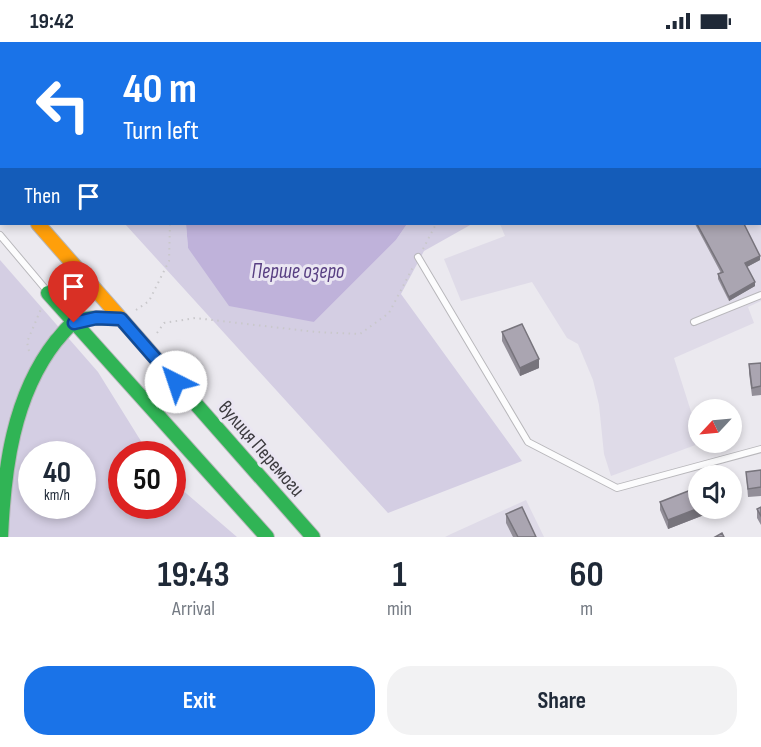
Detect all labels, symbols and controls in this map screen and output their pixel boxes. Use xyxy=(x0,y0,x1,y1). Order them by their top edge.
text: 19:42 xyxy=(30,8,74,35)
text: 40 m xyxy=(123,64,197,115)
icon: left xyxy=(24,66,102,144)
text: Turn left xyxy=(123,115,199,147)
icon: arrive xyxy=(72,180,105,213)
text: Then xyxy=(24,183,60,210)
water label: Перше озеро xyxy=(252,259,345,284)
pin xyxy=(48,261,99,323)
icon: arrive xyxy=(57,270,90,303)
position arrow xyxy=(144,350,208,414)
street label: вулиця Перемоги xyxy=(213,396,309,502)
north arrow xyxy=(688,399,742,453)
map controls xyxy=(688,399,742,519)
speed limit sign: 50 xyxy=(108,441,186,519)
text: 40 xyxy=(43,455,71,491)
button: sound xyxy=(688,465,742,519)
text: km/h xyxy=(44,486,70,505)
text: 19:43 xyxy=(157,554,230,597)
text: 1 xyxy=(392,554,407,597)
text: 60 xyxy=(570,554,604,597)
text: Arrival xyxy=(172,597,215,621)
text: min xyxy=(387,597,412,621)
text: m xyxy=(580,597,593,621)
button: Exit xyxy=(24,666,375,735)
button: Share xyxy=(387,666,737,735)

